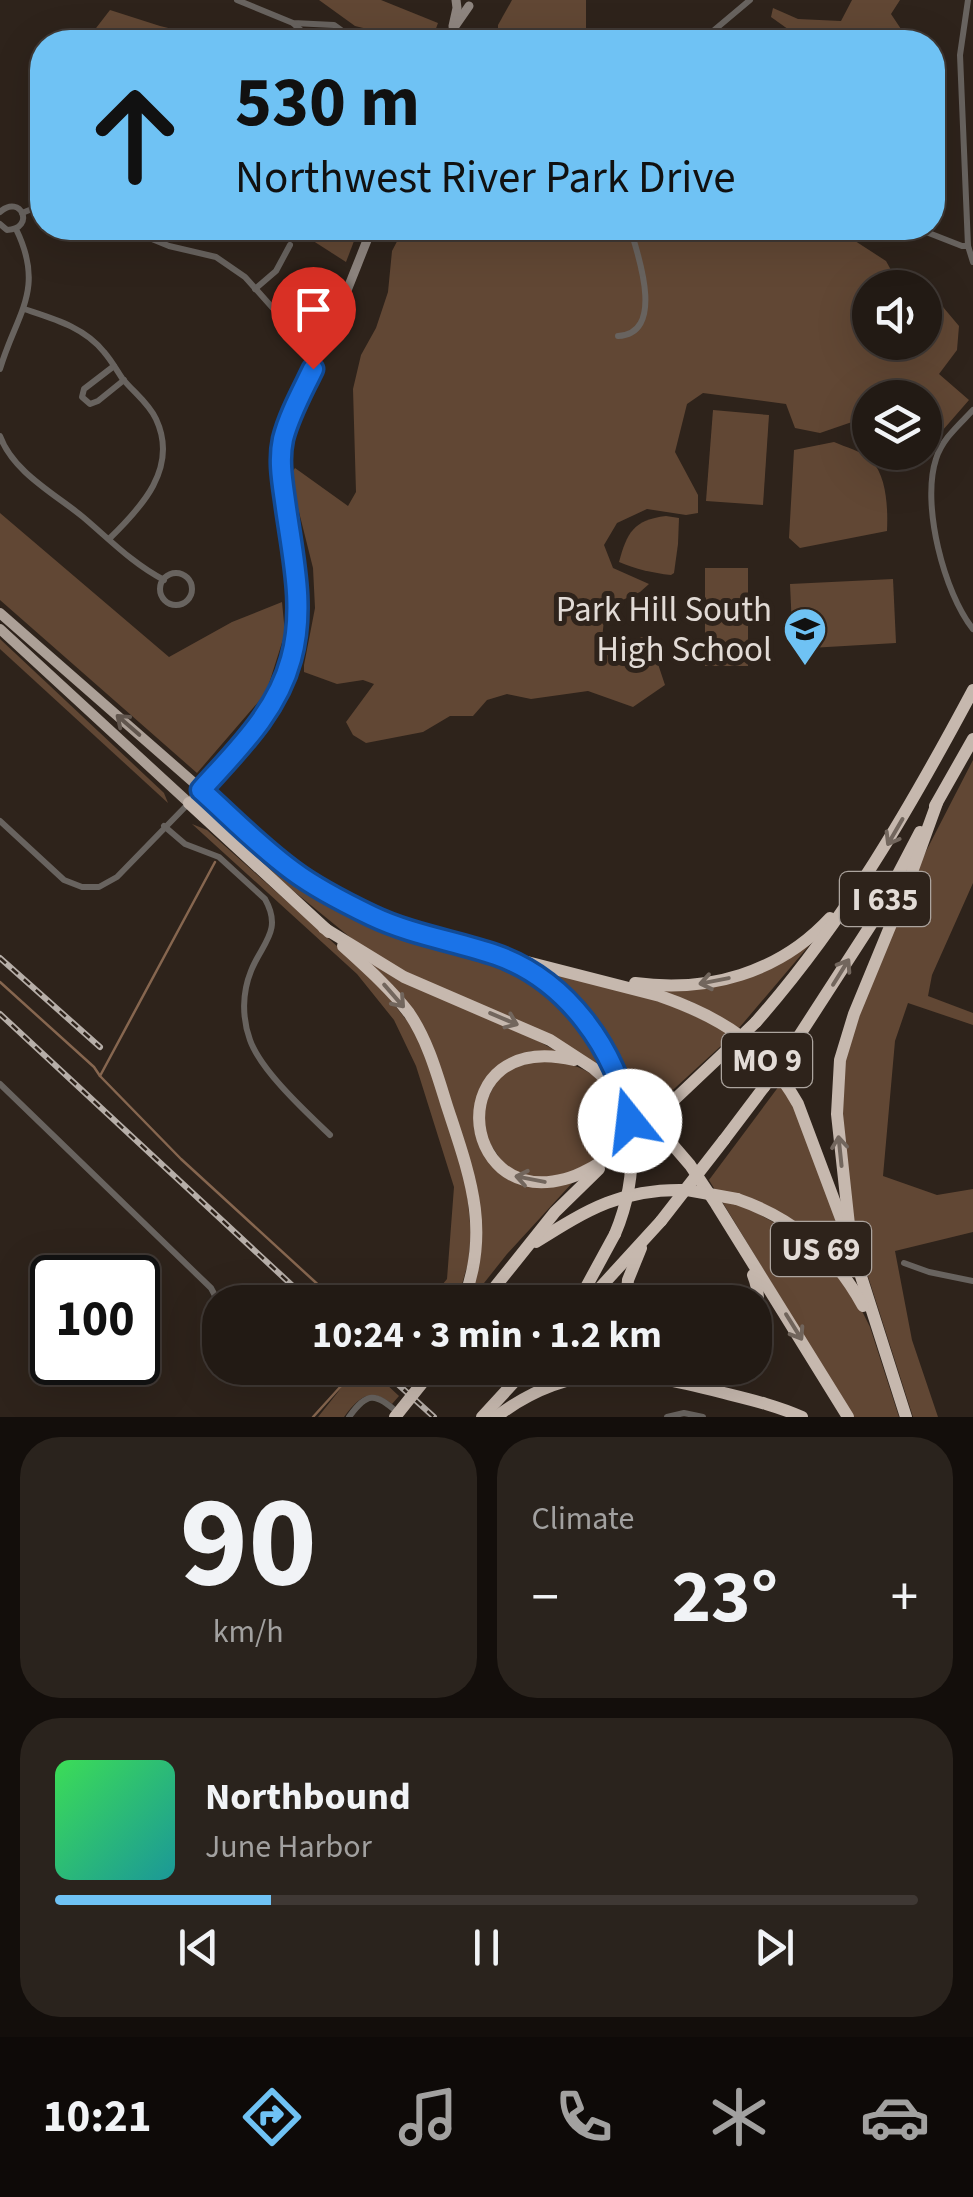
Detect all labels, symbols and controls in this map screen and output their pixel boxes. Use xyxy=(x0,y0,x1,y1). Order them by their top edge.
text: 530 m xyxy=(235,53,420,153)
icon: ahead xyxy=(70,70,200,200)
text: Northwest River Park Drive xyxy=(235,146,736,210)
pin xyxy=(271,267,356,370)
map controls xyxy=(852,270,942,470)
button: sound xyxy=(852,270,942,360)
icon: arrive xyxy=(286,282,341,337)
button: layers xyxy=(852,380,942,470)
place label: Park Hill South High School xyxy=(556,585,772,675)
school or university icon: Park Hill South High School xyxy=(782,606,828,667)
one-way arrow xyxy=(116,714,141,737)
one-way arrow xyxy=(884,817,904,846)
road number: I 635 xyxy=(840,872,930,926)
one-way arrow xyxy=(831,958,852,987)
one-way arrow xyxy=(698,972,731,991)
one-way arrow xyxy=(382,983,405,1008)
one-way arrow xyxy=(488,1011,519,1029)
road number: MO 9 xyxy=(722,1033,812,1087)
position arrow xyxy=(578,1069,682,1173)
one-way arrow xyxy=(831,1135,850,1167)
one-way arrow xyxy=(514,1169,547,1188)
road number: US 69 xyxy=(771,1222,871,1276)
speed limit sign: 100 xyxy=(30,1255,160,1385)
text: 10:24 · 3 min · 1.2 km xyxy=(312,1308,662,1362)
one-way arrow xyxy=(783,1312,804,1341)
text: 90 xyxy=(180,1451,317,1636)
text: Climate xyxy=(532,1496,634,1542)
text: 23° xyxy=(671,1544,778,1651)
text: − xyxy=(532,1559,559,1637)
text: + xyxy=(891,1559,918,1637)
text: km/h xyxy=(213,1609,284,1655)
text: Northbound xyxy=(205,1770,411,1824)
text: June Harbor xyxy=(205,1824,372,1870)
icon: previous xyxy=(171,1920,226,1975)
icon: pause xyxy=(459,1920,514,1975)
icon: next xyxy=(747,1920,802,1975)
icon: directions xyxy=(237,2082,307,2152)
icon: music xyxy=(393,2082,463,2152)
icon: phone xyxy=(549,2082,619,2152)
icon: climate xyxy=(704,2082,774,2152)
icon: car xyxy=(860,2082,930,2152)
text: 10:21 xyxy=(43,2085,151,2149)

